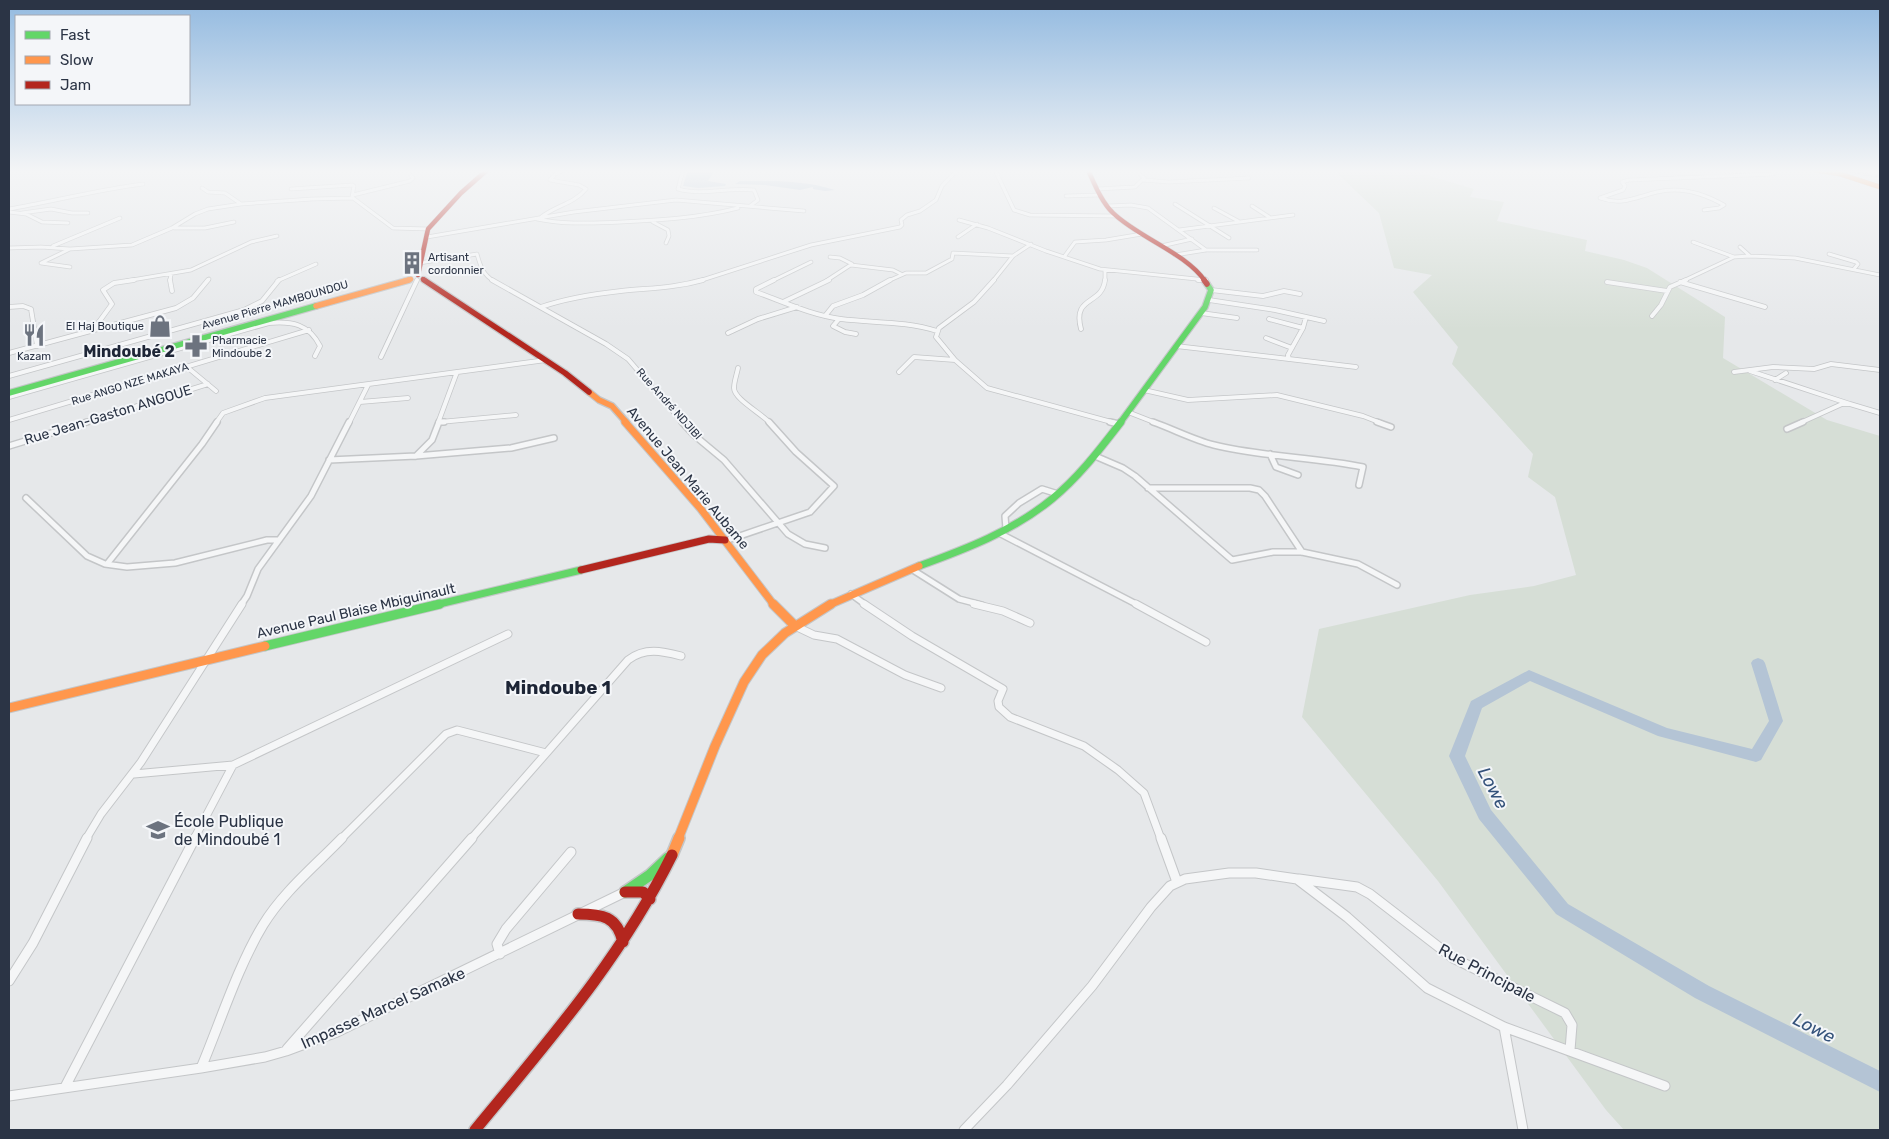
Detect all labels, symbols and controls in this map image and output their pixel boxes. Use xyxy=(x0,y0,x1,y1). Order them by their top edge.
legend xyxy=(15,15,190,105)
text: Fast xyxy=(60,26,90,44)
text: Slow xyxy=(60,51,93,69)
text: Jam xyxy=(60,76,91,94)
building icon: Artisant cordonnier xyxy=(399,250,425,276)
place label: Artisant cordonnier xyxy=(428,251,484,277)
street label: Avenue Pierre MAMBOUNDOU xyxy=(200,278,350,332)
shop icon: El Haj Boutique xyxy=(147,313,173,339)
place label: El Haj Boutique xyxy=(66,320,144,333)
restaurant icon: Kazam xyxy=(21,322,47,348)
pharmacy icon: Pharmacie Mindoube 2 xyxy=(183,333,209,359)
place label: Pharmacie Mindoube 2 xyxy=(212,334,271,360)
district label: Mindoubé 2 xyxy=(83,342,175,361)
place label: Kazam xyxy=(17,350,51,363)
street label: Rue ANGO NZE MAKAYA xyxy=(70,360,191,408)
street label: Rue André NDJIBI xyxy=(634,366,704,442)
street label: Rue Jean-Gaston ANGOUE xyxy=(22,381,194,449)
street label: Avenue Jean Marie Aubame xyxy=(623,403,753,553)
street label: Avenue Paul Blaise Mbiguinault xyxy=(255,580,457,642)
district label: Mindoube 1 xyxy=(505,676,611,699)
water label: Lowe xyxy=(1473,763,1513,813)
place label: École Publique de Mindoubé 1 xyxy=(174,812,284,849)
school or university icon: École Publique de Mindoubé 1 xyxy=(145,817,171,843)
street label: Rue Principale xyxy=(1435,940,1539,1006)
street label: Impasse Marcel Samake xyxy=(298,963,468,1053)
water label: Lowe xyxy=(1789,1008,1839,1048)

